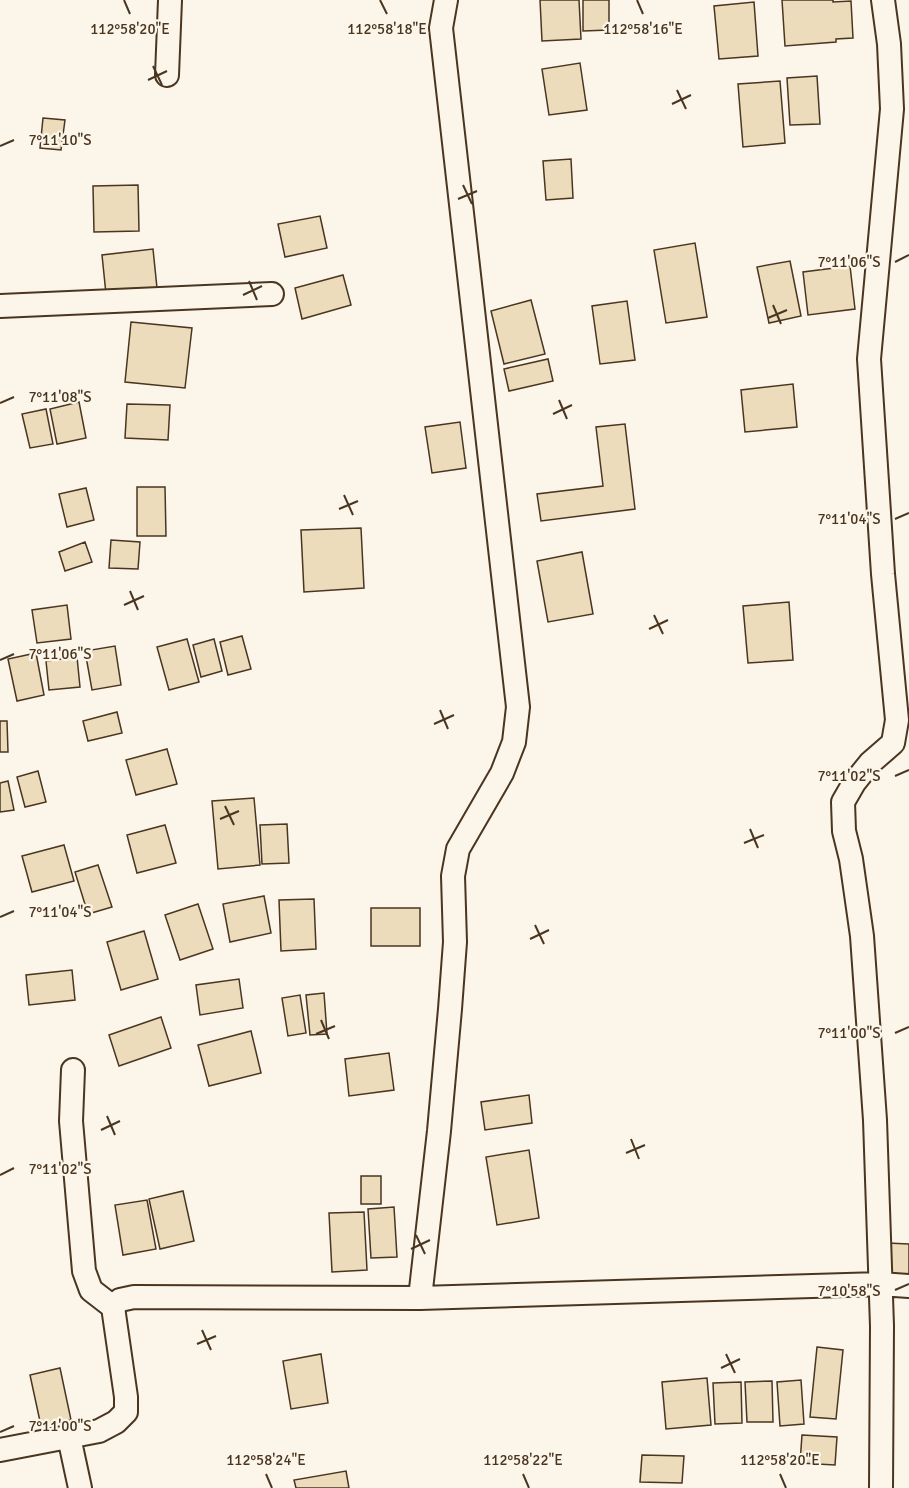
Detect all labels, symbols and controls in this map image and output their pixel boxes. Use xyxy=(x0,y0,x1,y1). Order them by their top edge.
text: 112°58'20"E xyxy=(90,20,170,38)
text: 112°58'18"E xyxy=(347,20,427,38)
text: 112°58'16"E xyxy=(603,20,683,38)
text: 7°11'10"S xyxy=(28,131,92,149)
text: 7°11'06"S xyxy=(817,253,881,271)
text: 7°11'08"S xyxy=(28,388,92,406)
text: 7°11'04"S xyxy=(817,510,881,528)
text: 7°11'06"S xyxy=(28,645,92,663)
text: 7°11'02"S xyxy=(817,767,881,785)
text: 7°11'04"S xyxy=(28,903,92,921)
text: 7°11'00"S xyxy=(817,1024,881,1042)
text: 7°11'02"S xyxy=(28,1160,92,1178)
text: 7°10'58"S xyxy=(817,1282,881,1300)
text: 7°11'00"S xyxy=(28,1417,92,1435)
text: 112°58'24"E xyxy=(226,1451,306,1469)
text: 112°58'22"E xyxy=(483,1451,563,1469)
text: 112°58'20"E xyxy=(740,1451,820,1469)

